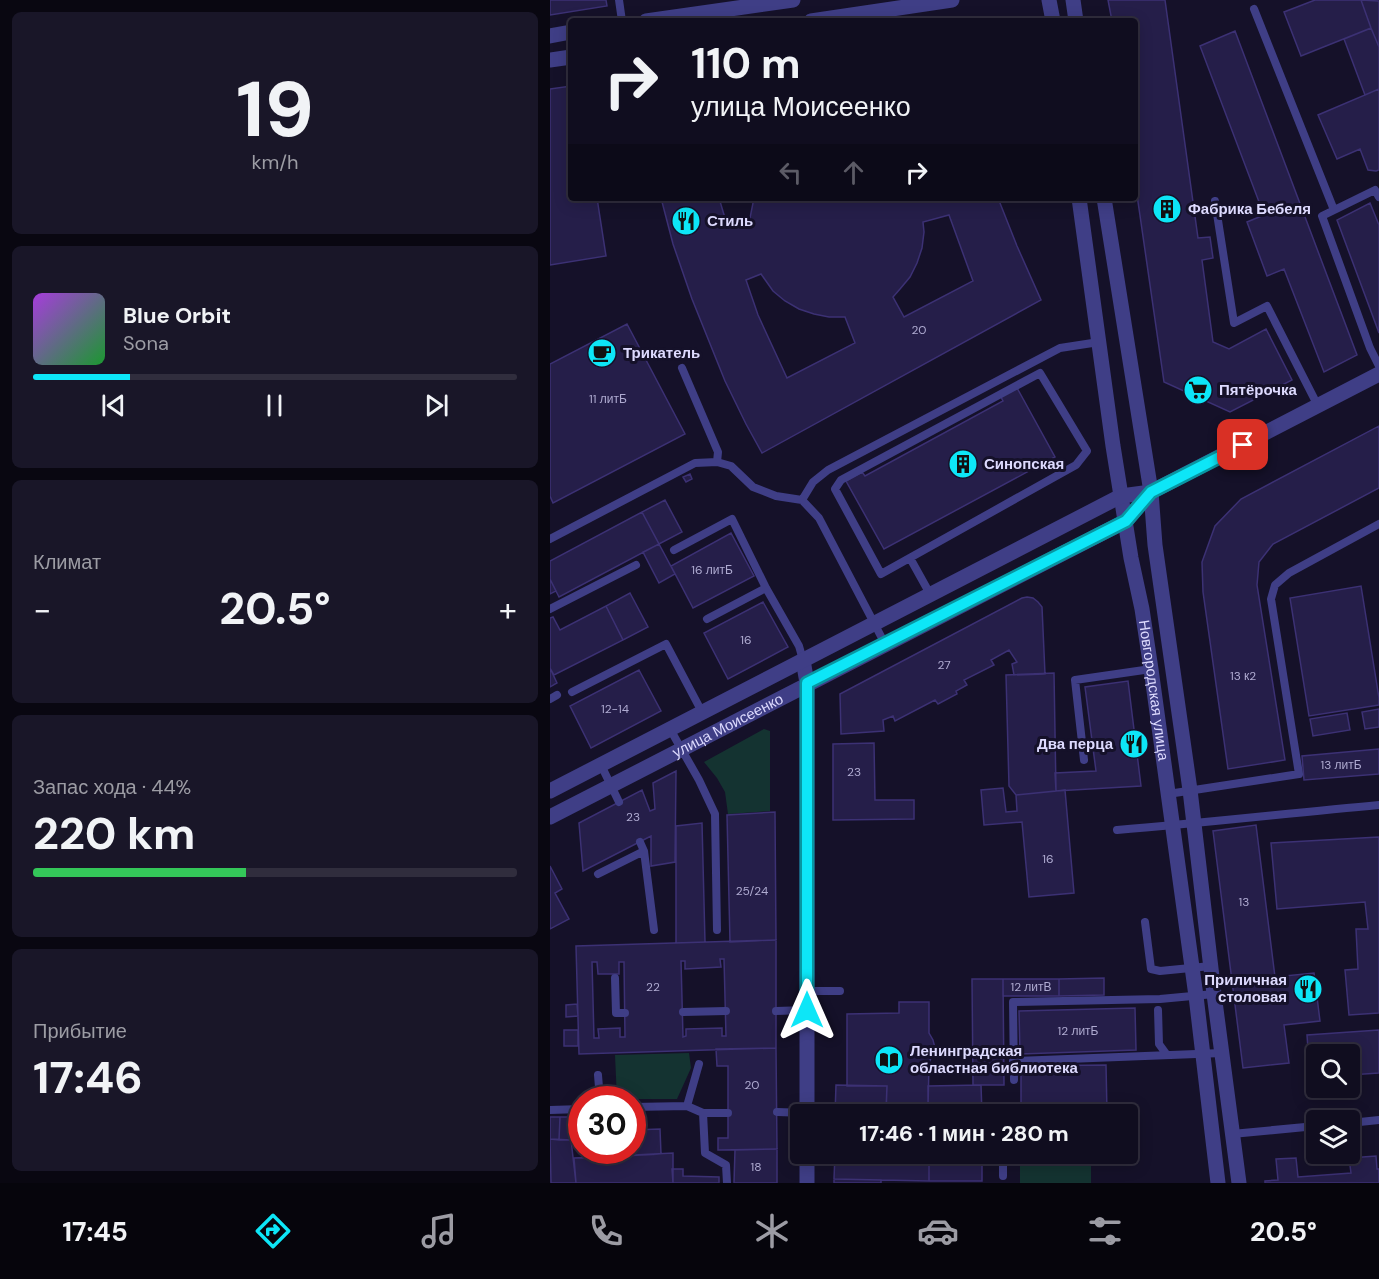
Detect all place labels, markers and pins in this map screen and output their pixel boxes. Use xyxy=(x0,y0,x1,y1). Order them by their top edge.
building icon: Фабрика Бебеля xyxy=(1151,193,1183,225)
place label: Фабрика Бебеля xyxy=(1188,199,1311,219)
restaurant icon: Стиль xyxy=(670,205,702,237)
place label: Стиль xyxy=(707,211,753,231)
cafe icon: Трикатель xyxy=(586,337,618,369)
place label: Трикатель xyxy=(623,343,700,363)
supermarket icon: Пятёрочка xyxy=(1182,374,1214,406)
place label: Пятёрочка xyxy=(1219,380,1297,400)
pin xyxy=(1217,419,1268,470)
building icon: Синопская xyxy=(947,448,979,480)
place label: Синопская xyxy=(984,454,1064,474)
restaurant icon: Два перца xyxy=(1118,728,1150,760)
place label: Два перца xyxy=(1037,734,1114,754)
place label: Приличная столовая xyxy=(1204,970,1287,1007)
restaurant icon: Приличная столовая xyxy=(1292,973,1324,1005)
place label: Ленинградская областная библиотека xyxy=(910,1041,1078,1078)
library icon: Ленинградская областная библиотека xyxy=(873,1044,905,1076)

